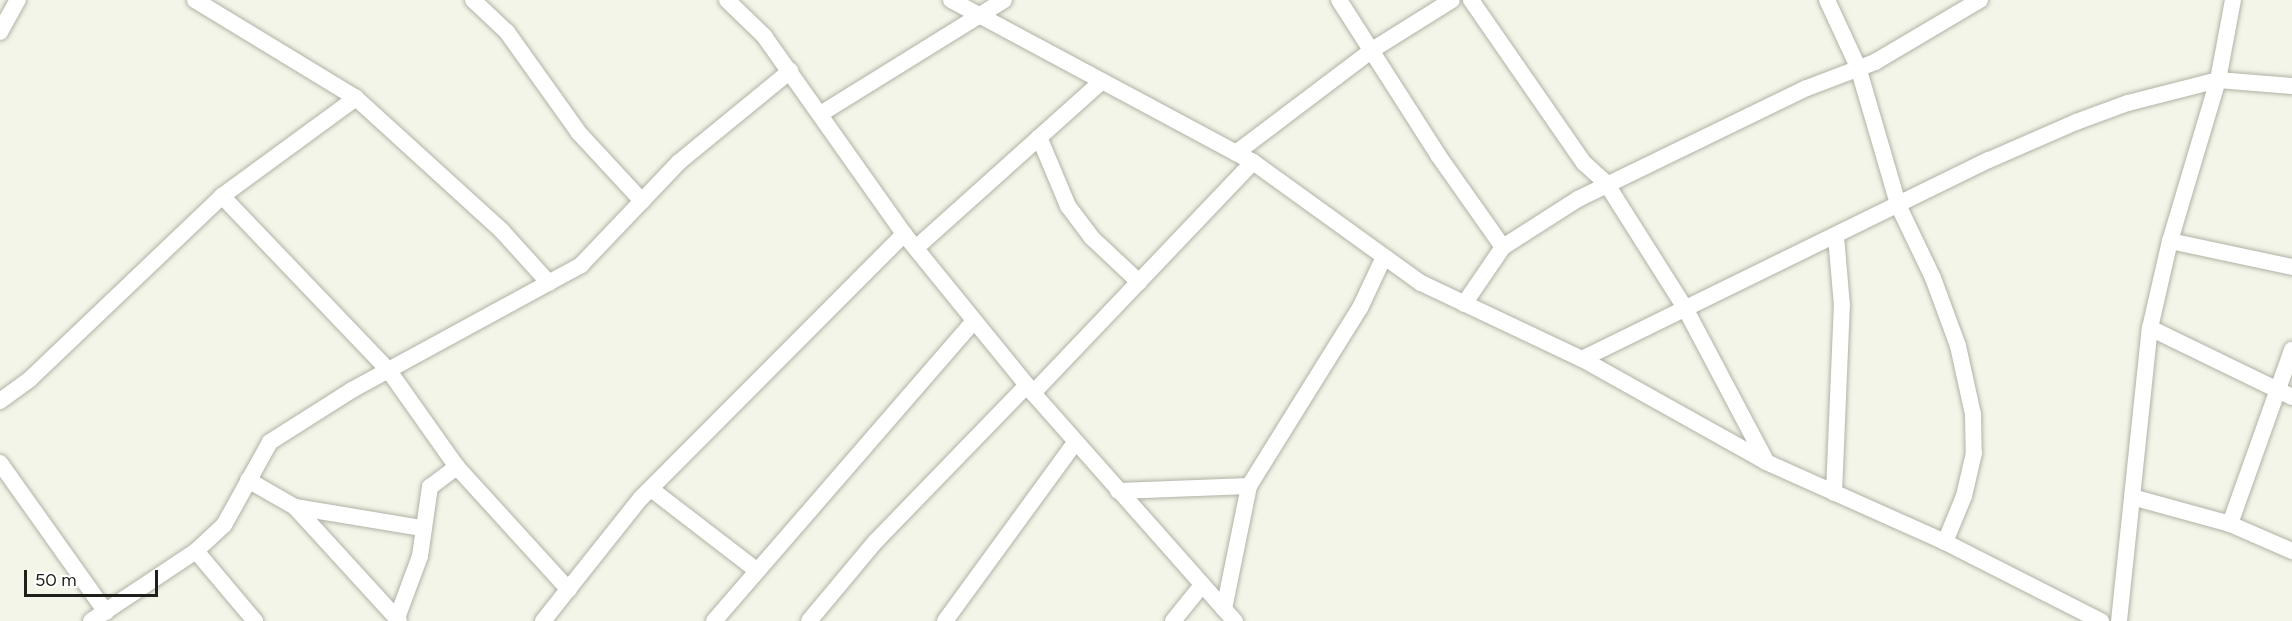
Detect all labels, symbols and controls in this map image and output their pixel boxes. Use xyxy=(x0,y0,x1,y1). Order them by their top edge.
scale bar xyxy=(27,558,160,596)
text: 50 m xyxy=(35,569,77,591)

